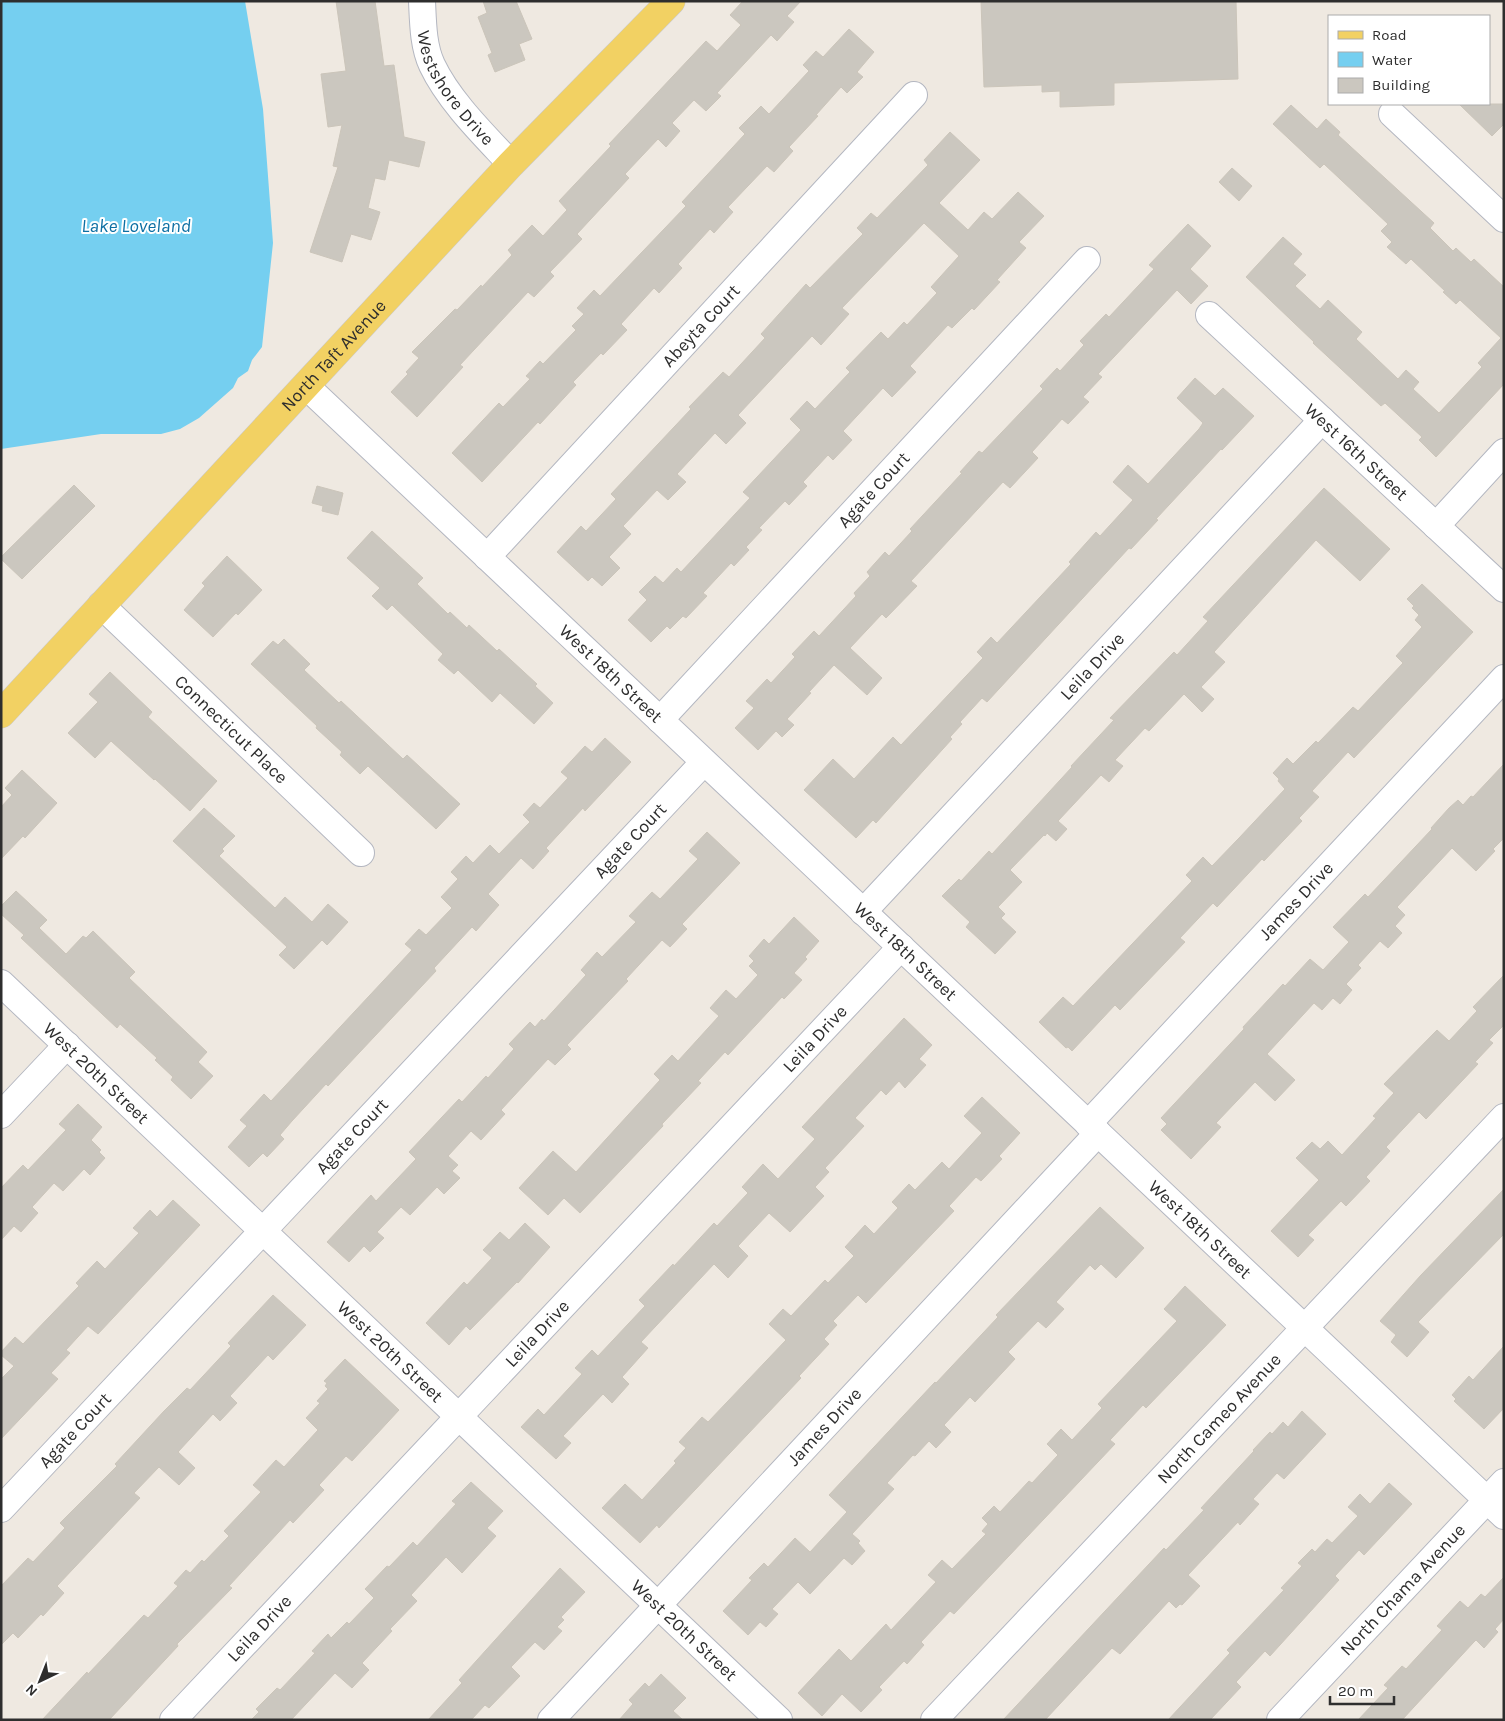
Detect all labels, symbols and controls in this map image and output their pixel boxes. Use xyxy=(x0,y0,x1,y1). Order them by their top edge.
legend xyxy=(1328,15,1490,105)
text: Road xyxy=(1372,26,1407,44)
street label: Westshore Drive xyxy=(413,29,499,150)
text: Water xyxy=(1372,51,1413,69)
text: Building xyxy=(1372,76,1430,94)
water label: Lake Loveland xyxy=(81,215,191,237)
street label: Abeyta Court xyxy=(657,280,745,372)
street label: North Taft Avenue xyxy=(276,295,391,416)
street label: West 16th Street xyxy=(1300,398,1413,505)
street label: Agate Court xyxy=(833,447,914,532)
street label: West 18th Street xyxy=(555,620,667,728)
street label: Leila Drive xyxy=(1055,628,1129,705)
street label: Connecticut Place xyxy=(170,670,292,788)
street label: Agate Court xyxy=(589,798,671,883)
street label: James Drive xyxy=(1254,857,1338,945)
street label: West 18th Street xyxy=(849,898,962,1005)
street label: Leila Drive xyxy=(778,1000,852,1077)
street label: West 20th Street xyxy=(39,1018,154,1129)
street label: Agate Court xyxy=(311,1094,393,1179)
street label: West 18th Street xyxy=(1144,1175,1256,1283)
street label: Leila Drive xyxy=(500,1295,574,1372)
street label: West 20th Street xyxy=(333,1296,448,1407)
street label: North Cameo Avenue xyxy=(1152,1349,1286,1488)
street label: James Drive xyxy=(783,1383,866,1470)
street label: Agate Court xyxy=(34,1388,116,1473)
street label: North Chama Avenue xyxy=(1335,1519,1470,1660)
street label: West 20th Street xyxy=(627,1575,742,1686)
street label: Leila Drive xyxy=(222,1590,296,1667)
north arrow xyxy=(15,1656,65,1706)
scale bar xyxy=(1330,1674,1394,1706)
text: N xyxy=(22,1680,41,1700)
text: 20 m xyxy=(1338,1682,1373,1700)

